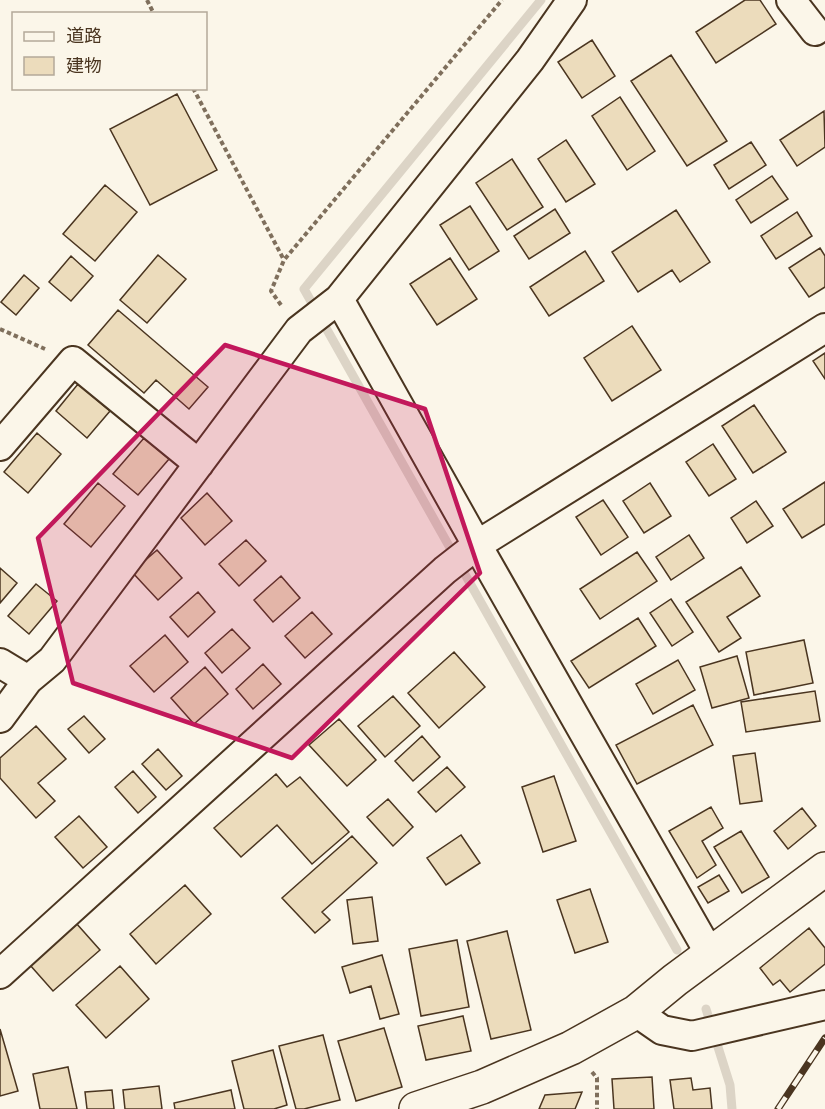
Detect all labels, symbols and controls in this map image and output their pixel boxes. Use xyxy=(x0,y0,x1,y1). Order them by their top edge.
legend xyxy=(12,12,207,90)
text: 道路 xyxy=(66,25,102,46)
text: 建物 xyxy=(66,55,102,76)

